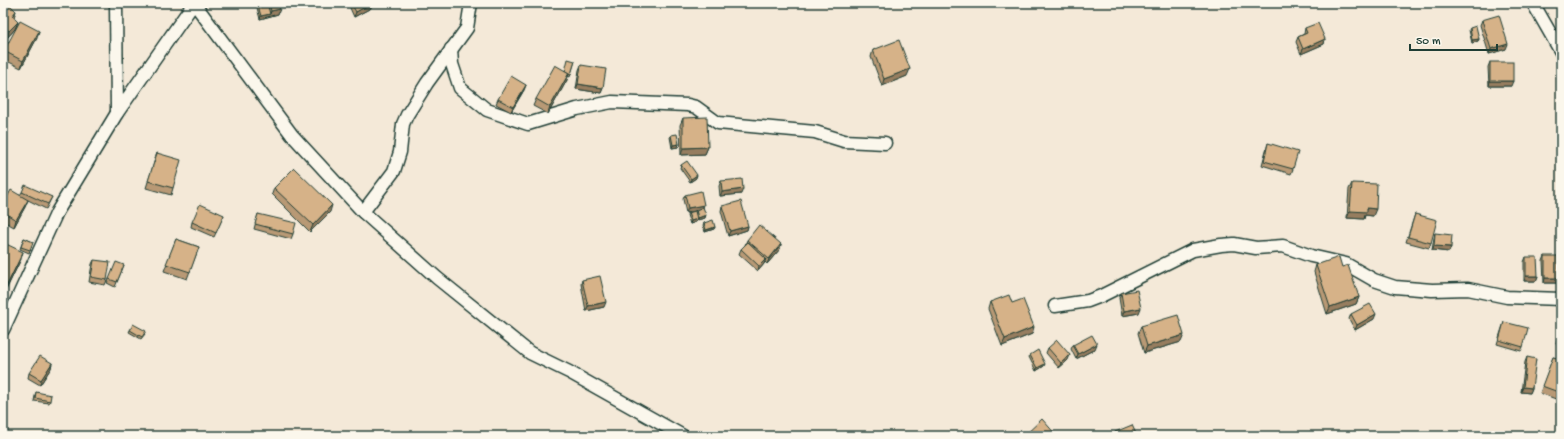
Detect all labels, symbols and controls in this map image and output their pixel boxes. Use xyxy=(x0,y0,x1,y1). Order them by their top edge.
scale bar xyxy=(1410,26,1497,52)
text: 50 m xyxy=(1416,35,1441,49)

